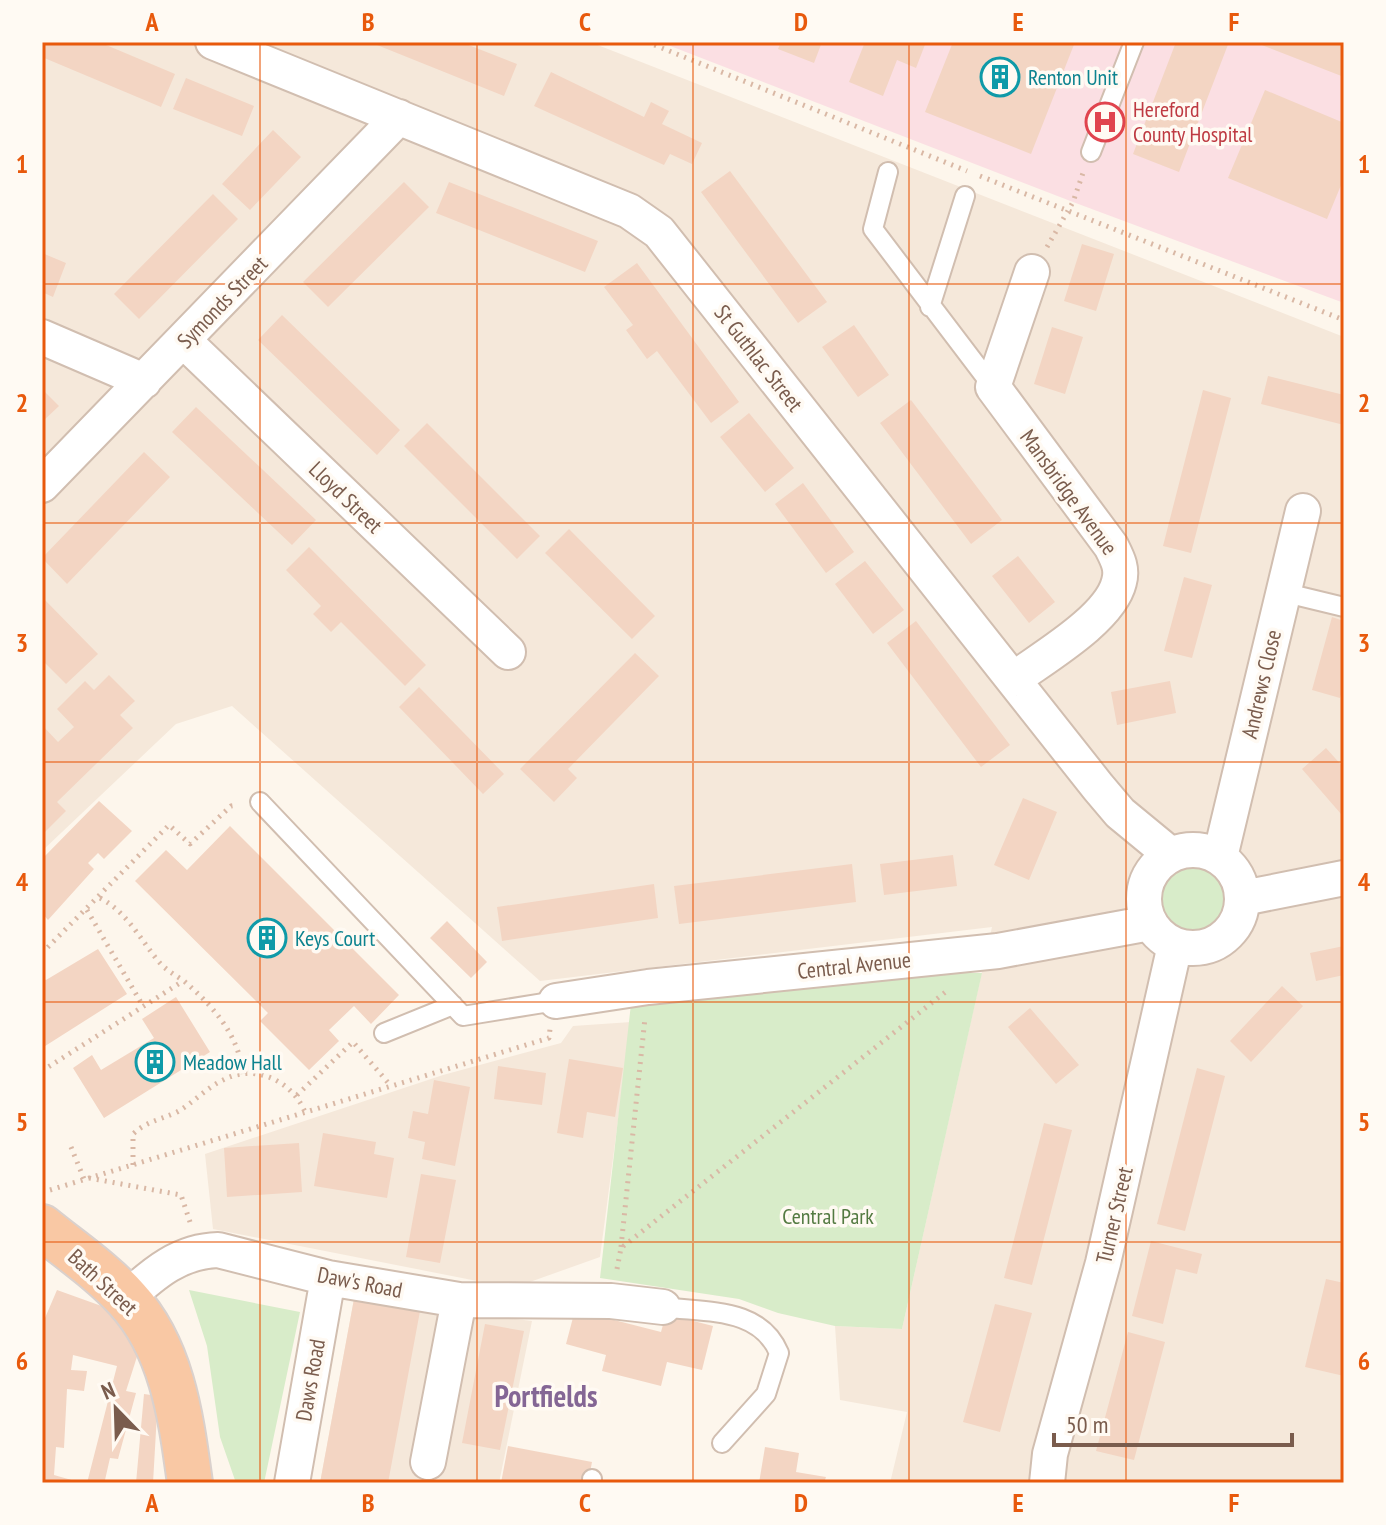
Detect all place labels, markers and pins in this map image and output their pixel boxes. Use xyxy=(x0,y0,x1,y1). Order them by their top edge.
building icon: Renton Unit xyxy=(979,56,1021,98)
place label: Renton Unit xyxy=(1028,63,1118,91)
place label: Hereford County Hospital xyxy=(1133,95,1253,148)
hospital icon: Hereford County Hospital xyxy=(1084,101,1126,143)
building icon: Keys Court xyxy=(246,917,288,959)
place label: Keys Court xyxy=(295,924,375,952)
building icon: Meadow Hall xyxy=(134,1041,176,1083)
place label: Meadow Hall xyxy=(183,1048,283,1076)

